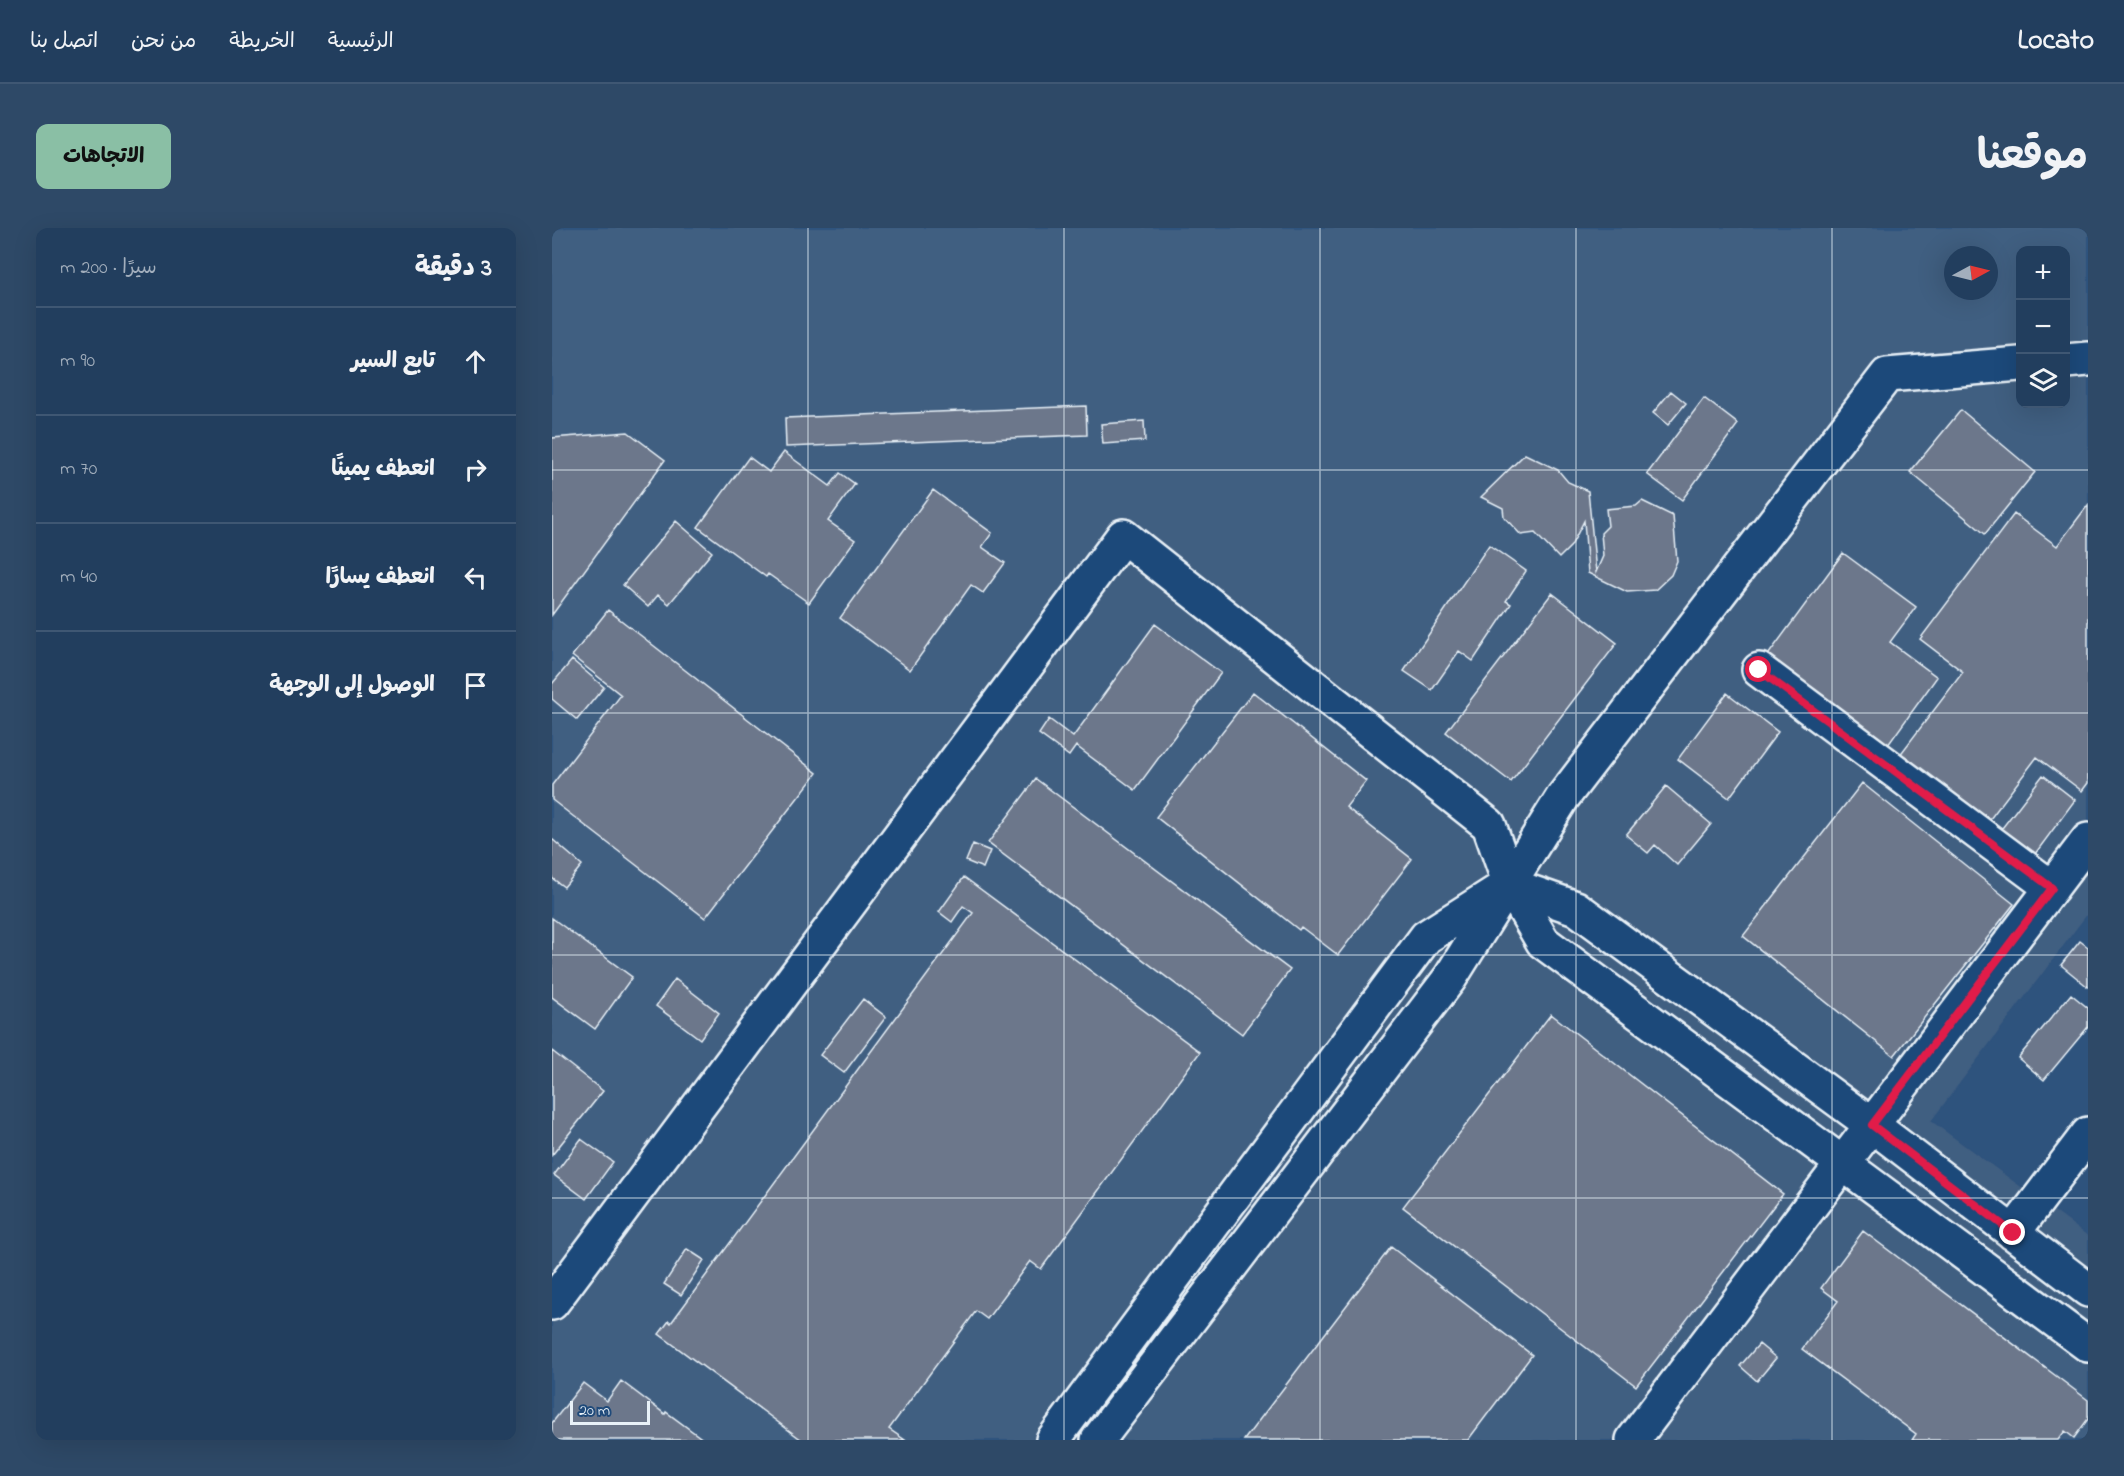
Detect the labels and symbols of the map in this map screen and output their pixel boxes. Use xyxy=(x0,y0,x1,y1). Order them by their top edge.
north arrow xyxy=(1944,246,1998,300)
route start xyxy=(1745,656,1771,682)
route end xyxy=(1999,1219,2025,1245)
scale bar xyxy=(570,1398,650,1426)

